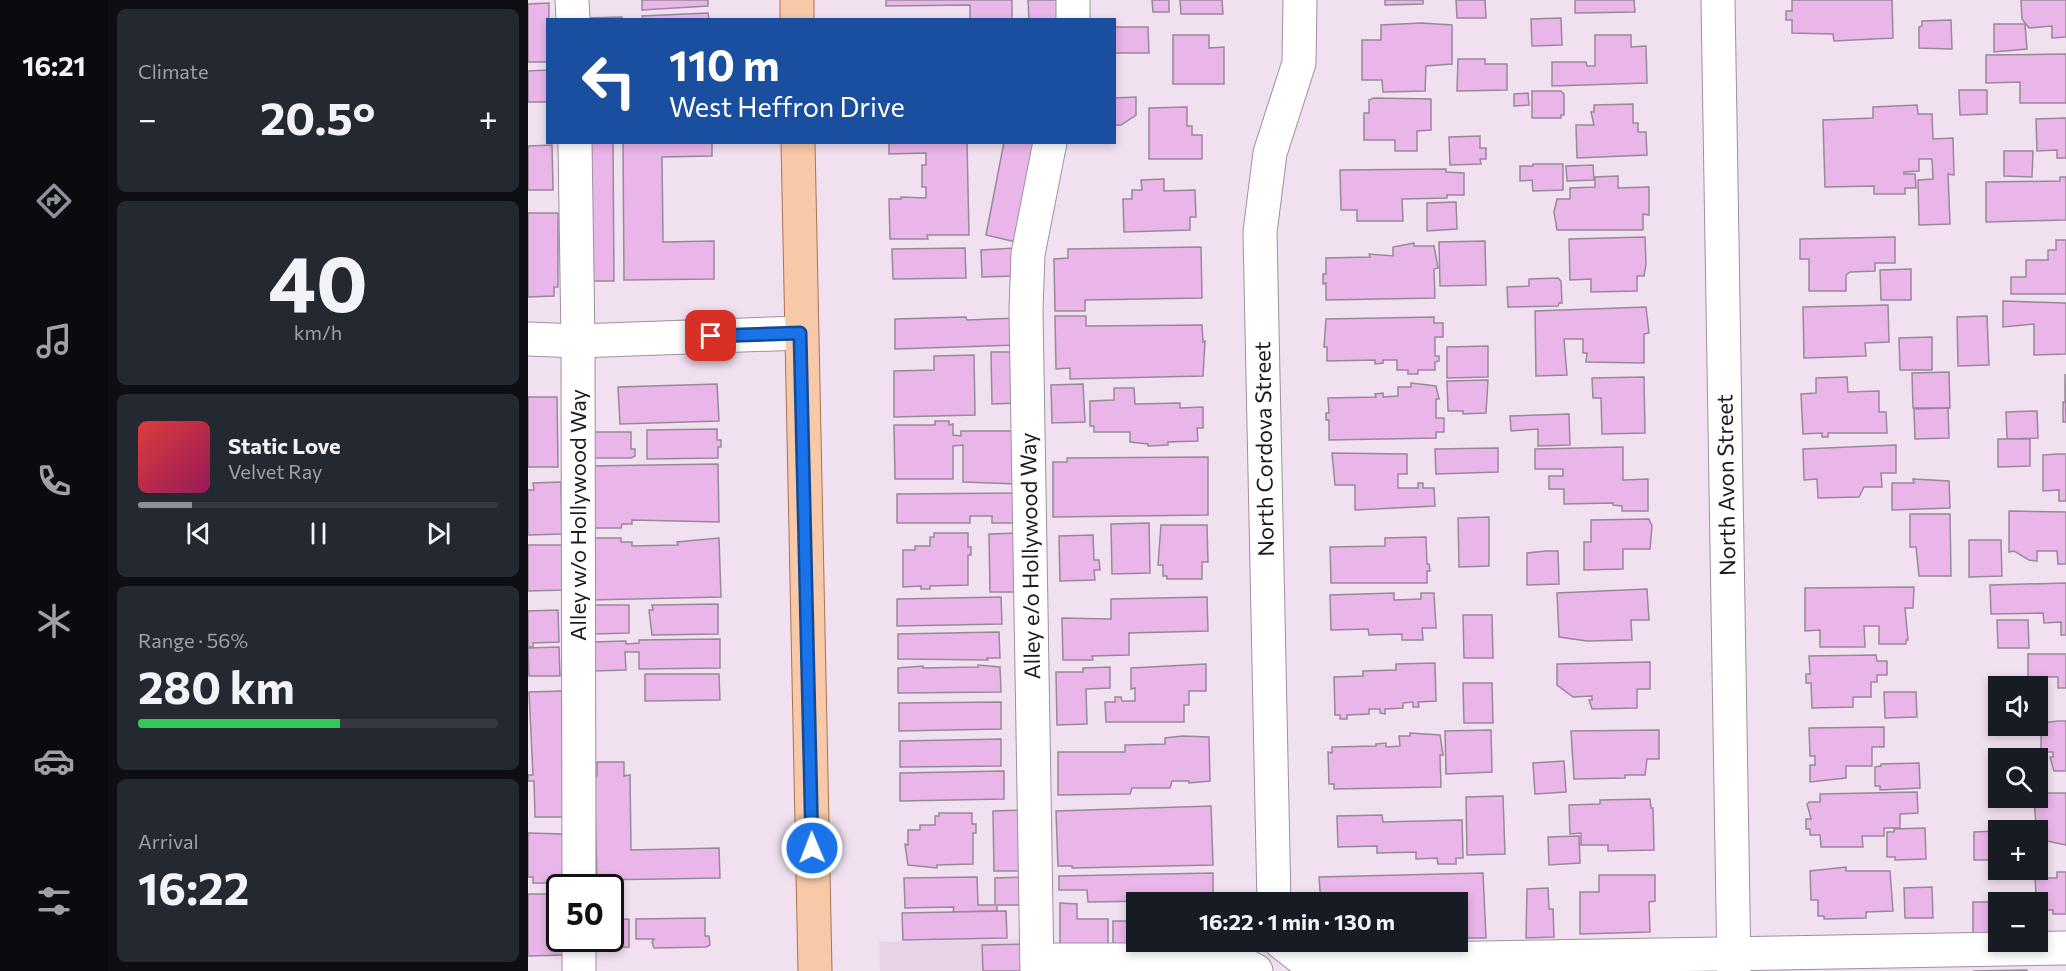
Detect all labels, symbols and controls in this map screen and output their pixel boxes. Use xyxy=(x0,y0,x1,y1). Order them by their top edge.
text: 110 m xyxy=(669,38,780,90)
icon: left xyxy=(570,42,648,120)
text: 16:21 xyxy=(22,49,86,82)
text: Climate xyxy=(138,59,208,83)
text: 20.5° xyxy=(260,89,375,144)
text: West Heffron Drive xyxy=(669,90,905,123)
text: − xyxy=(138,97,157,138)
text: + xyxy=(479,97,498,138)
icon: directions xyxy=(33,180,75,222)
text: 40 xyxy=(268,233,368,328)
pin xyxy=(685,310,736,361)
icon: arrive xyxy=(694,319,727,352)
icon: music xyxy=(33,320,75,362)
text: km/h xyxy=(294,320,342,344)
street label: North Cordova Street xyxy=(1248,341,1279,557)
street label: Alley w/o Hollywood Way xyxy=(564,389,591,641)
street label: North Avon Street xyxy=(1710,394,1741,576)
text: Static Love xyxy=(228,432,341,459)
street label: Alley e/o Hollywood Way xyxy=(1014,432,1045,680)
text: Velvet Ray xyxy=(228,459,322,483)
icon: phone xyxy=(33,460,75,502)
icon: previous xyxy=(182,517,215,550)
icon: pause xyxy=(302,517,335,550)
icon: next xyxy=(422,517,455,550)
icon: climate xyxy=(33,600,75,642)
text: Range · 56% xyxy=(138,628,248,652)
text: 280 km xyxy=(138,658,295,713)
map controls xyxy=(1988,676,2048,952)
button: sound xyxy=(1988,676,2048,736)
icon: car xyxy=(33,740,75,782)
button: search xyxy=(1988,748,2048,808)
position arrow xyxy=(780,816,844,880)
button: + xyxy=(1988,820,2048,880)
text: Arrival xyxy=(138,829,199,853)
text: 16:22 xyxy=(138,859,249,914)
speed limit sign: 50 xyxy=(546,874,624,952)
icon: filters xyxy=(33,880,75,922)
button: − xyxy=(1988,892,2048,952)
text: 16:22 · 1 min · 130 m xyxy=(1199,908,1395,935)

